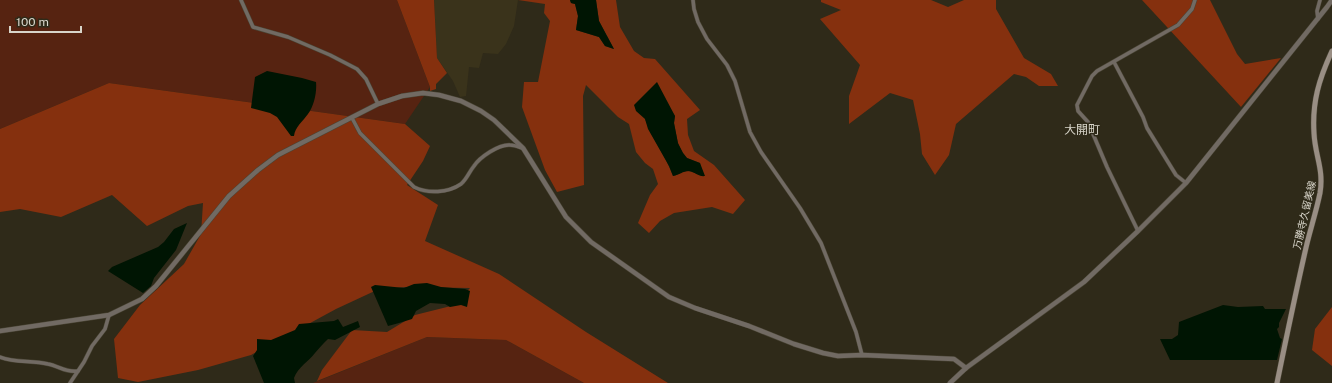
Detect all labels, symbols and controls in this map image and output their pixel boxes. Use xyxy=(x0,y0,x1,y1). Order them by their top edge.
scale bar xyxy=(10,8,81,34)
text: 100 m xyxy=(16,15,49,29)
district label: 大開町 xyxy=(1064,123,1100,137)
street label: 万勝寺久留美線 xyxy=(1290,180,1318,250)

